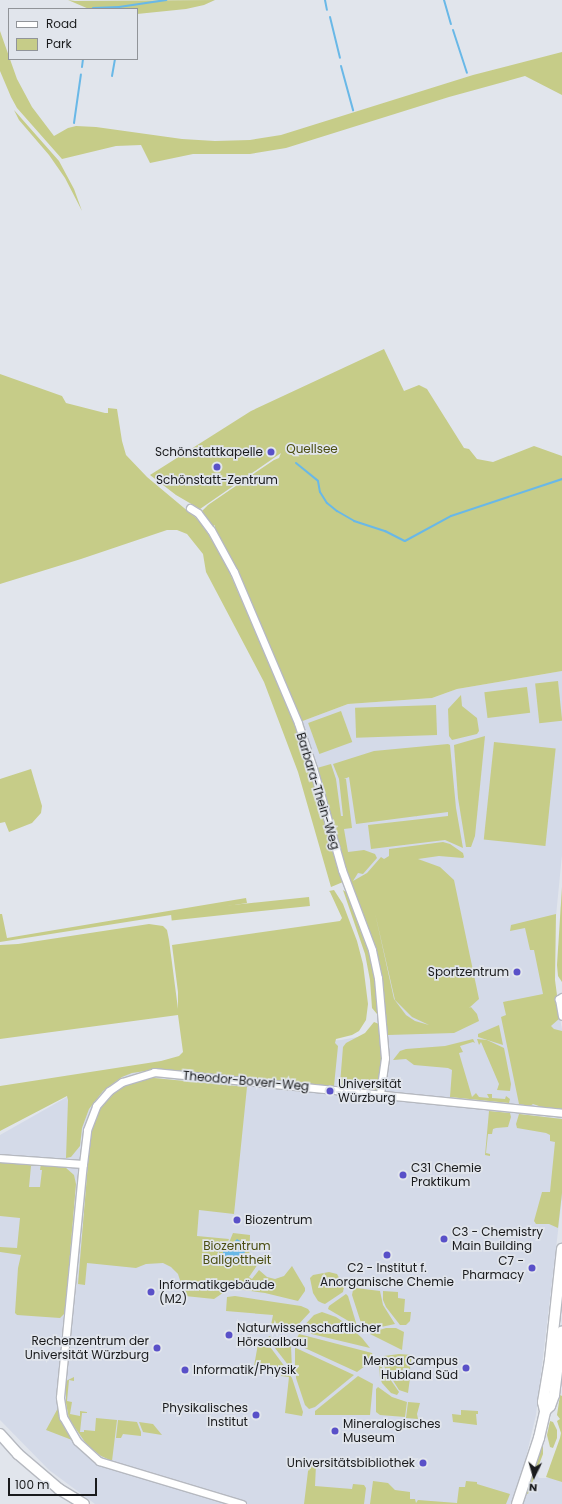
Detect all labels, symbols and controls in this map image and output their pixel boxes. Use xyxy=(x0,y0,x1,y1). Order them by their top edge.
legend xyxy=(8,8,138,60)
text: Road xyxy=(46,15,77,32)
text: Park xyxy=(46,35,72,52)
park label: Quellsee xyxy=(286,442,338,456)
place label: Schönstattkapelle xyxy=(155,445,263,459)
marker: Schönstattkapelle xyxy=(266,447,276,457)
marker: Schönstatt-Zentrum xyxy=(212,462,222,472)
place label: Schönstatt-Zentrum xyxy=(156,473,278,487)
street label: Barbara-Thein-Weg xyxy=(293,731,343,851)
place label: Sportzentrum xyxy=(428,965,509,979)
marker: Sportzentrum xyxy=(512,967,522,977)
street label: Theodor-Boveri-Weg xyxy=(182,1068,310,1094)
place label: Universität Würzburg xyxy=(338,1077,401,1105)
marker: Universität Würzburg xyxy=(325,1086,335,1096)
place label: C31 Chemie Praktikum xyxy=(411,1161,482,1189)
marker: C31 Chemie Praktikum xyxy=(398,1170,408,1180)
place label: Biozentrum xyxy=(245,1213,312,1227)
marker: Biozentrum xyxy=(232,1215,242,1225)
place label: C3 - Chemistry Main Building xyxy=(452,1225,543,1253)
marker: C3 - Chemistry Main Building xyxy=(439,1234,449,1244)
park label: Biozentrum Ballgottheit xyxy=(203,1239,271,1267)
marker: C2 - Institut f. Anorganische Chemie xyxy=(382,1250,392,1260)
place label: C7 - Pharmacy xyxy=(462,1254,524,1282)
place label: C2 - Institut f. Anorganische Chemie xyxy=(320,1261,454,1289)
marker: C7 - Pharmacy xyxy=(527,1263,537,1273)
place label: Informatikgebäude (M2) xyxy=(159,1278,275,1306)
marker: Informatikgebäude (M2) xyxy=(146,1287,156,1297)
place label: Naturwissenschaftlicher Hörsaalbau xyxy=(237,1321,381,1349)
marker: Naturwissenschaftlicher Hörsaalbau xyxy=(224,1330,234,1340)
place label: Rechenzentrum der Universität Würzburg xyxy=(25,1334,149,1362)
marker: Rechenzentrum der Universität Würzburg xyxy=(152,1343,162,1353)
place label: Mensa Campus Hubland Süd xyxy=(363,1354,458,1382)
place label: Informatik/Physik xyxy=(193,1363,296,1377)
marker: Mensa Campus Hubland Süd xyxy=(461,1363,471,1373)
marker: Informatik/Physik xyxy=(180,1365,190,1375)
place label: Physikalisches Institut xyxy=(162,1401,248,1429)
marker: Physikalisches Institut xyxy=(251,1410,261,1420)
place label: Mineralogisches Museum xyxy=(343,1417,441,1445)
marker: Mineralogisches Museum xyxy=(330,1426,340,1436)
place label: Universitätsbibliothek xyxy=(287,1456,415,1470)
north arrow xyxy=(514,1456,554,1496)
marker: Universitätsbibliothek xyxy=(418,1458,428,1468)
scale bar xyxy=(10,1470,99,1496)
text: 100 m xyxy=(15,1476,49,1493)
text: N xyxy=(528,1480,538,1496)

